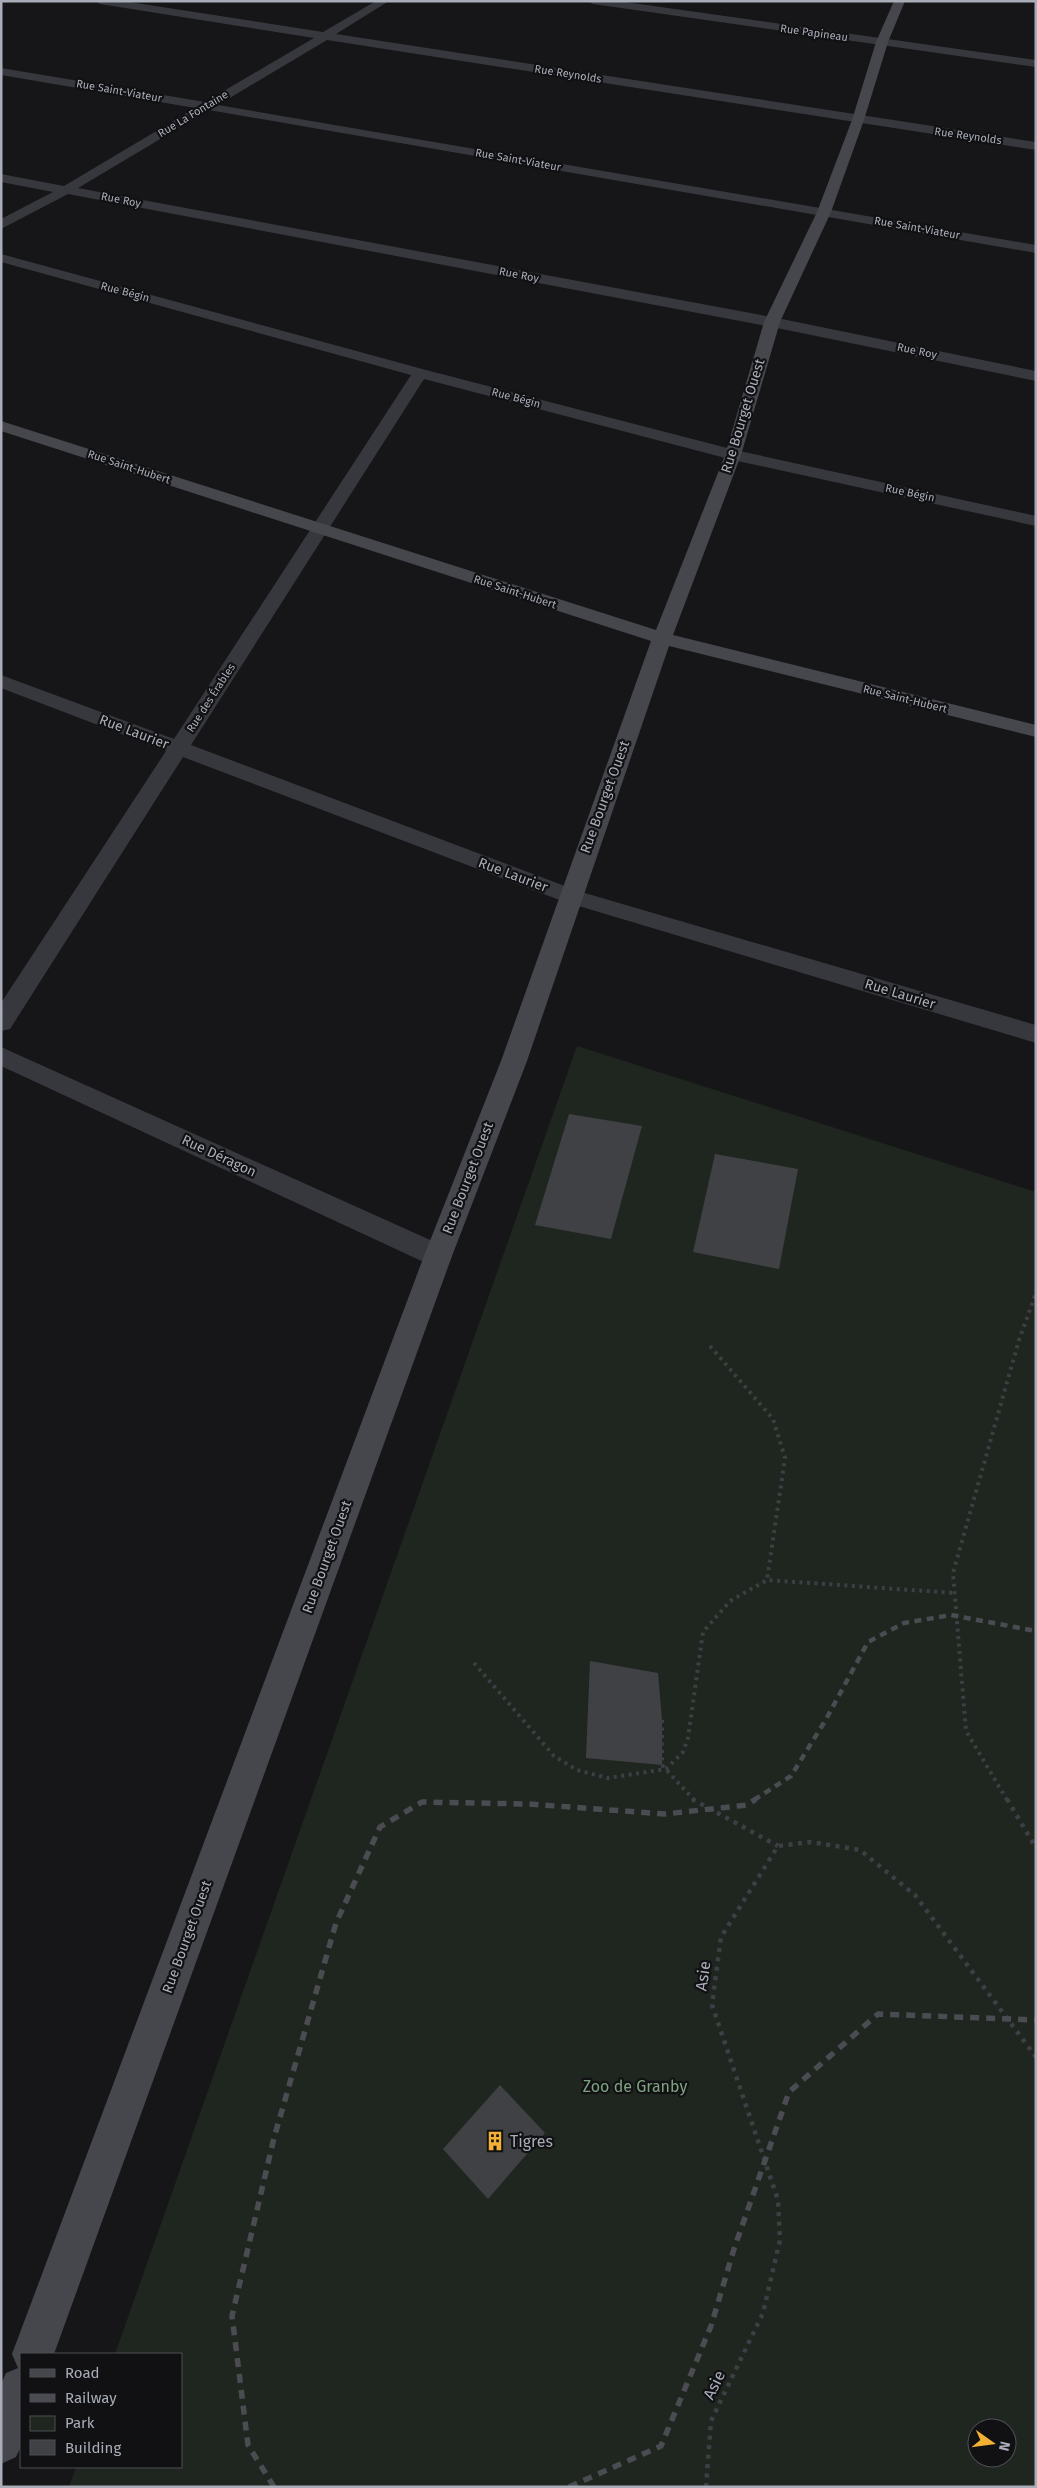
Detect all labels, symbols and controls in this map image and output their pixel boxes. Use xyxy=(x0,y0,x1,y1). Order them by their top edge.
street label: Rue Papineau xyxy=(779,22,849,44)
street label: Rue Reynolds xyxy=(534,62,602,86)
street label: Rue Saint-Viateur xyxy=(75,77,164,105)
street label: Rue La Fontaine xyxy=(156,88,230,140)
street label: Rue Reynolds xyxy=(934,125,1002,147)
street label: Rue Saint-Viateur xyxy=(474,146,563,174)
street label: Rue Roy xyxy=(100,190,143,210)
street label: Rue Saint-Viateur xyxy=(873,214,962,242)
street label: Rue Roy xyxy=(498,265,541,285)
street label: Rue Bégin xyxy=(99,279,151,305)
street label: Rue Roy xyxy=(896,340,939,362)
street label: Rue Bourget Ouest xyxy=(718,356,769,475)
street label: Rue Bégin xyxy=(490,385,542,411)
street label: Rue Saint-Hubert xyxy=(86,448,172,486)
street label: Rue Bégin xyxy=(884,481,936,505)
street label: Rue Saint-Hubert xyxy=(472,573,558,611)
street label: Rue des Érables xyxy=(183,661,238,735)
street label: Rue Saint-Hubert xyxy=(862,682,948,716)
street label: Rue Laurier xyxy=(97,711,172,753)
street label: Rue Bourget Ouest xyxy=(577,738,634,856)
street label: Rue Laurier xyxy=(476,854,551,896)
street label: Rue Laurier xyxy=(863,975,938,1013)
street label: Rue Bourget Ouest xyxy=(439,1119,498,1236)
street label: Rue Déragon xyxy=(179,1131,259,1181)
street label: Rue Bourget Ouest xyxy=(299,1498,356,1616)
street label: Rue Bourget Ouest xyxy=(159,1878,216,1996)
street label: Asie xyxy=(692,1960,714,1992)
park label: Zoo de Granby xyxy=(583,2077,687,2096)
building icon: Tigres xyxy=(484,2130,506,2152)
place label: Tigres xyxy=(510,2132,553,2151)
legend xyxy=(20,2353,182,2468)
text: Road xyxy=(65,2364,100,2382)
street label: Asie xyxy=(699,2367,729,2403)
text: Railway xyxy=(65,2389,117,2407)
text: Park xyxy=(65,2414,95,2432)
north arrow xyxy=(967,2418,1017,2468)
text: Building xyxy=(65,2439,121,2457)
text: N xyxy=(995,2439,1014,2453)

